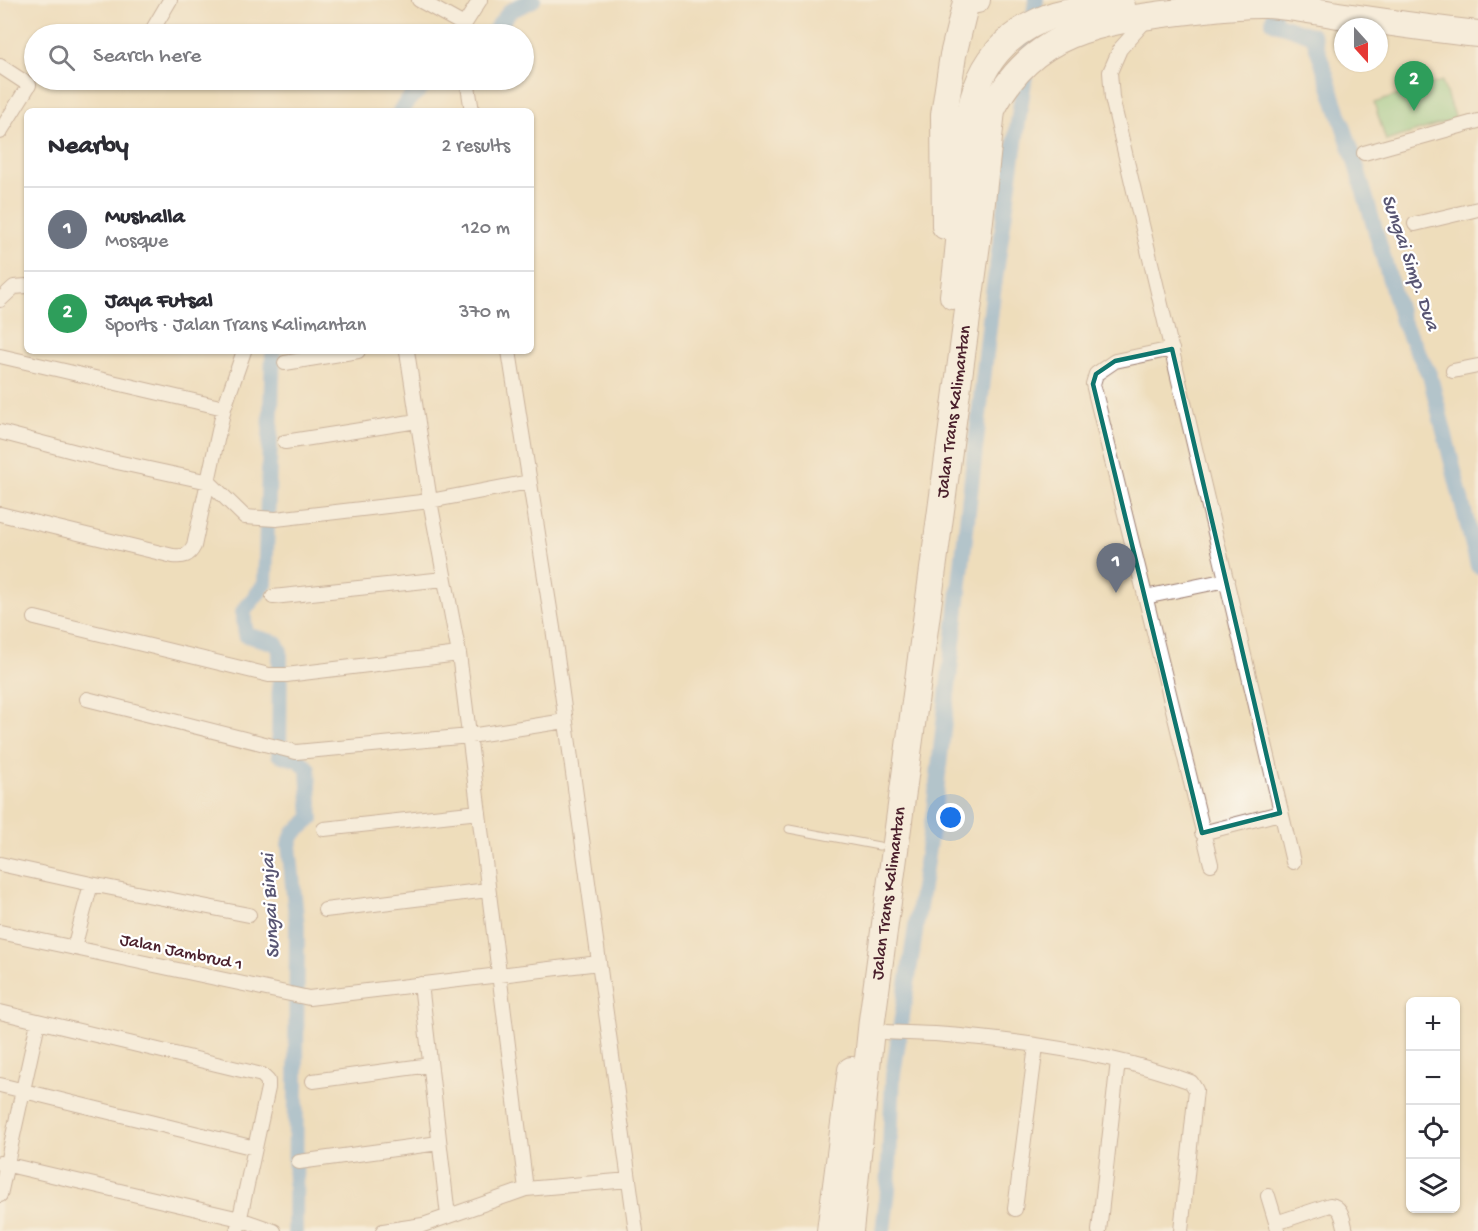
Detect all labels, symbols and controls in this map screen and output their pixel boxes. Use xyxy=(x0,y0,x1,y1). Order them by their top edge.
north arrow xyxy=(1334,18,1388,72)
search box xyxy=(24,24,534,90)
icon: search xyxy=(45,41,78,74)
text: Search here xyxy=(93,44,201,70)
pin: 2 xyxy=(1394,62,1434,111)
text: Nearby xyxy=(48,132,129,163)
text: 2 results xyxy=(441,136,510,159)
water label: Sungai Simp. Dua xyxy=(1375,192,1444,336)
text: Mushalla xyxy=(105,205,185,231)
text: 1 xyxy=(63,218,72,241)
text: 120 m xyxy=(462,218,510,241)
text: Mosque xyxy=(105,231,168,254)
text: Jaya Futsal xyxy=(105,289,213,315)
text: 2 xyxy=(63,302,72,325)
text: 370 m xyxy=(459,302,510,325)
text: Sports · Jalan Trans Kalimantan xyxy=(105,315,366,338)
street label: Jalan Trans Kalimantan xyxy=(932,324,976,499)
pin: 1 xyxy=(1096,544,1136,593)
your location xyxy=(936,803,965,832)
street label: Jalan Trans Kalimantan xyxy=(867,805,911,981)
water label: Sungai Binjai xyxy=(258,850,286,959)
street label: Jalan Jambrud 1 xyxy=(118,930,244,976)
map controls xyxy=(1406,997,1460,1213)
button: + xyxy=(1406,997,1460,1051)
button: − xyxy=(1406,1051,1460,1105)
button: locate xyxy=(1406,1105,1460,1159)
button: layers xyxy=(1406,1159,1460,1213)

